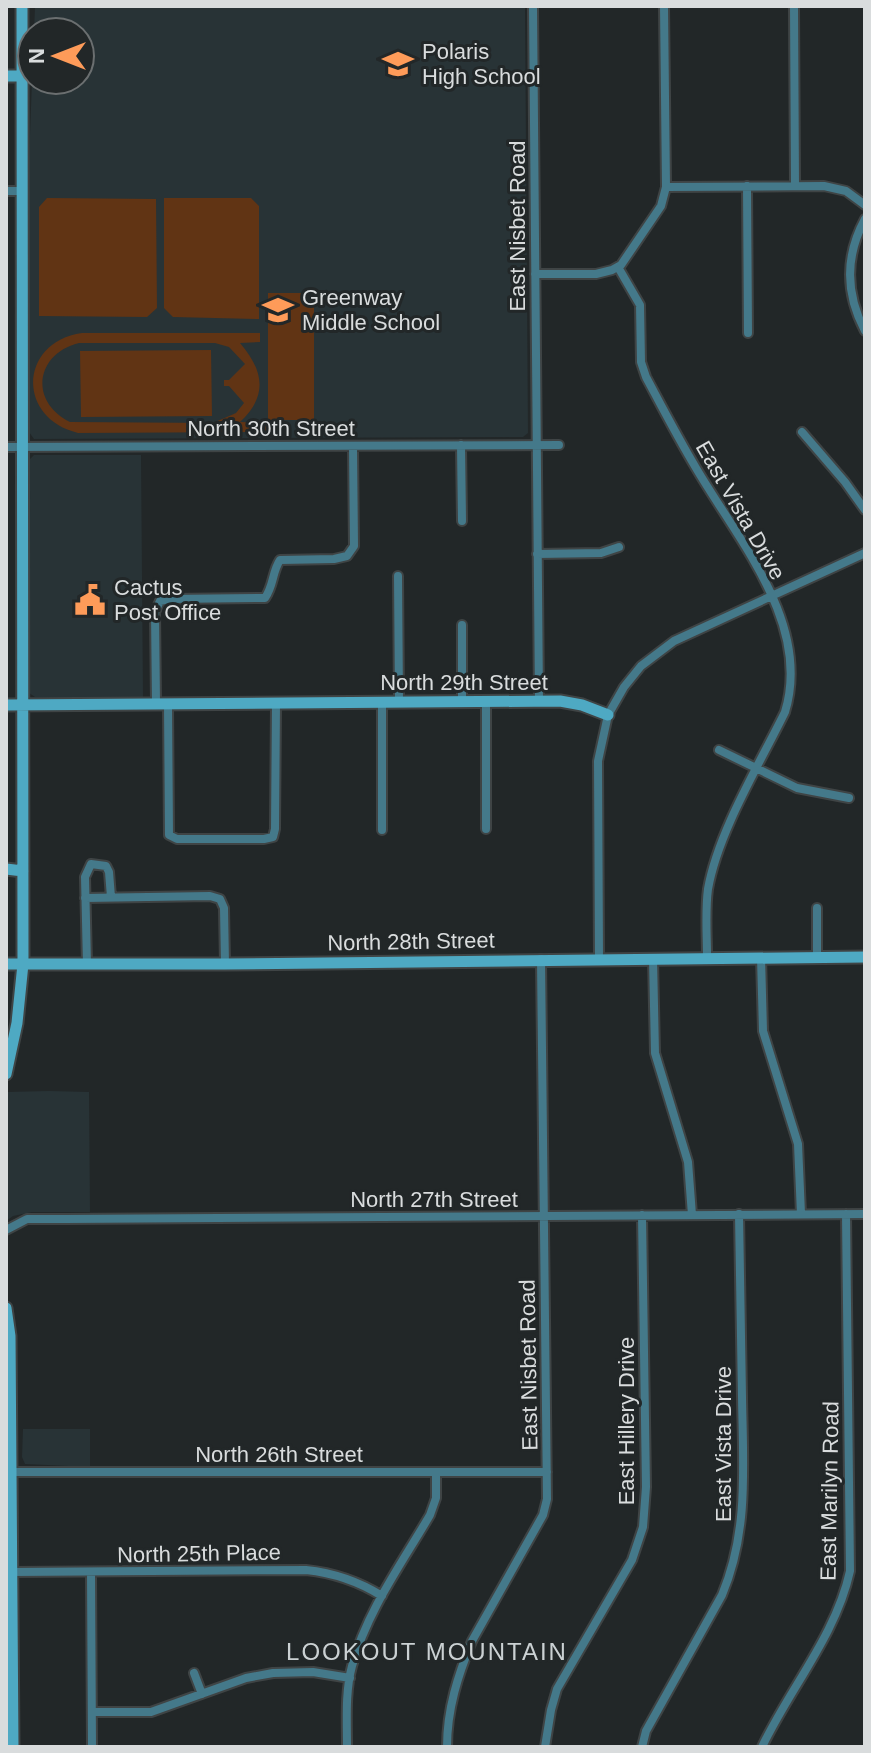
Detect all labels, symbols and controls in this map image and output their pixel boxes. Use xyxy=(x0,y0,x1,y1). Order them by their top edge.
north arrow xyxy=(16,16,96,96)
place label: Polaris High School xyxy=(422,39,541,89)
school or university icon: Polaris High School xyxy=(381,47,415,81)
text: N xyxy=(24,48,49,64)
street label: East Nisbet Road xyxy=(505,140,530,312)
place label: Greenway Middle School xyxy=(302,285,440,335)
school or university icon: Greenway Middle School xyxy=(261,293,295,327)
street label: North 30th Street xyxy=(187,416,355,441)
street label: East Vista Drive xyxy=(691,436,790,584)
place label: Cactus Post Office xyxy=(114,575,221,625)
public building icon: Cactus Post Office xyxy=(73,583,107,617)
street label: North 29th Street xyxy=(380,670,548,695)
street label: North 28th Street xyxy=(327,928,495,955)
street label: North 27th Street xyxy=(350,1187,518,1212)
street label: East Nisbet Road xyxy=(515,1279,542,1451)
street label: East Hillery Drive xyxy=(614,1337,639,1505)
street label: East Vista Drive xyxy=(711,1366,736,1522)
street label: East Marilyn Road xyxy=(815,1401,844,1581)
street label: North 26th Street xyxy=(195,1442,363,1467)
street label: North 25th Place xyxy=(117,1540,281,1567)
district label: LOOKOUT MOUNTAIN xyxy=(286,1638,568,1665)

